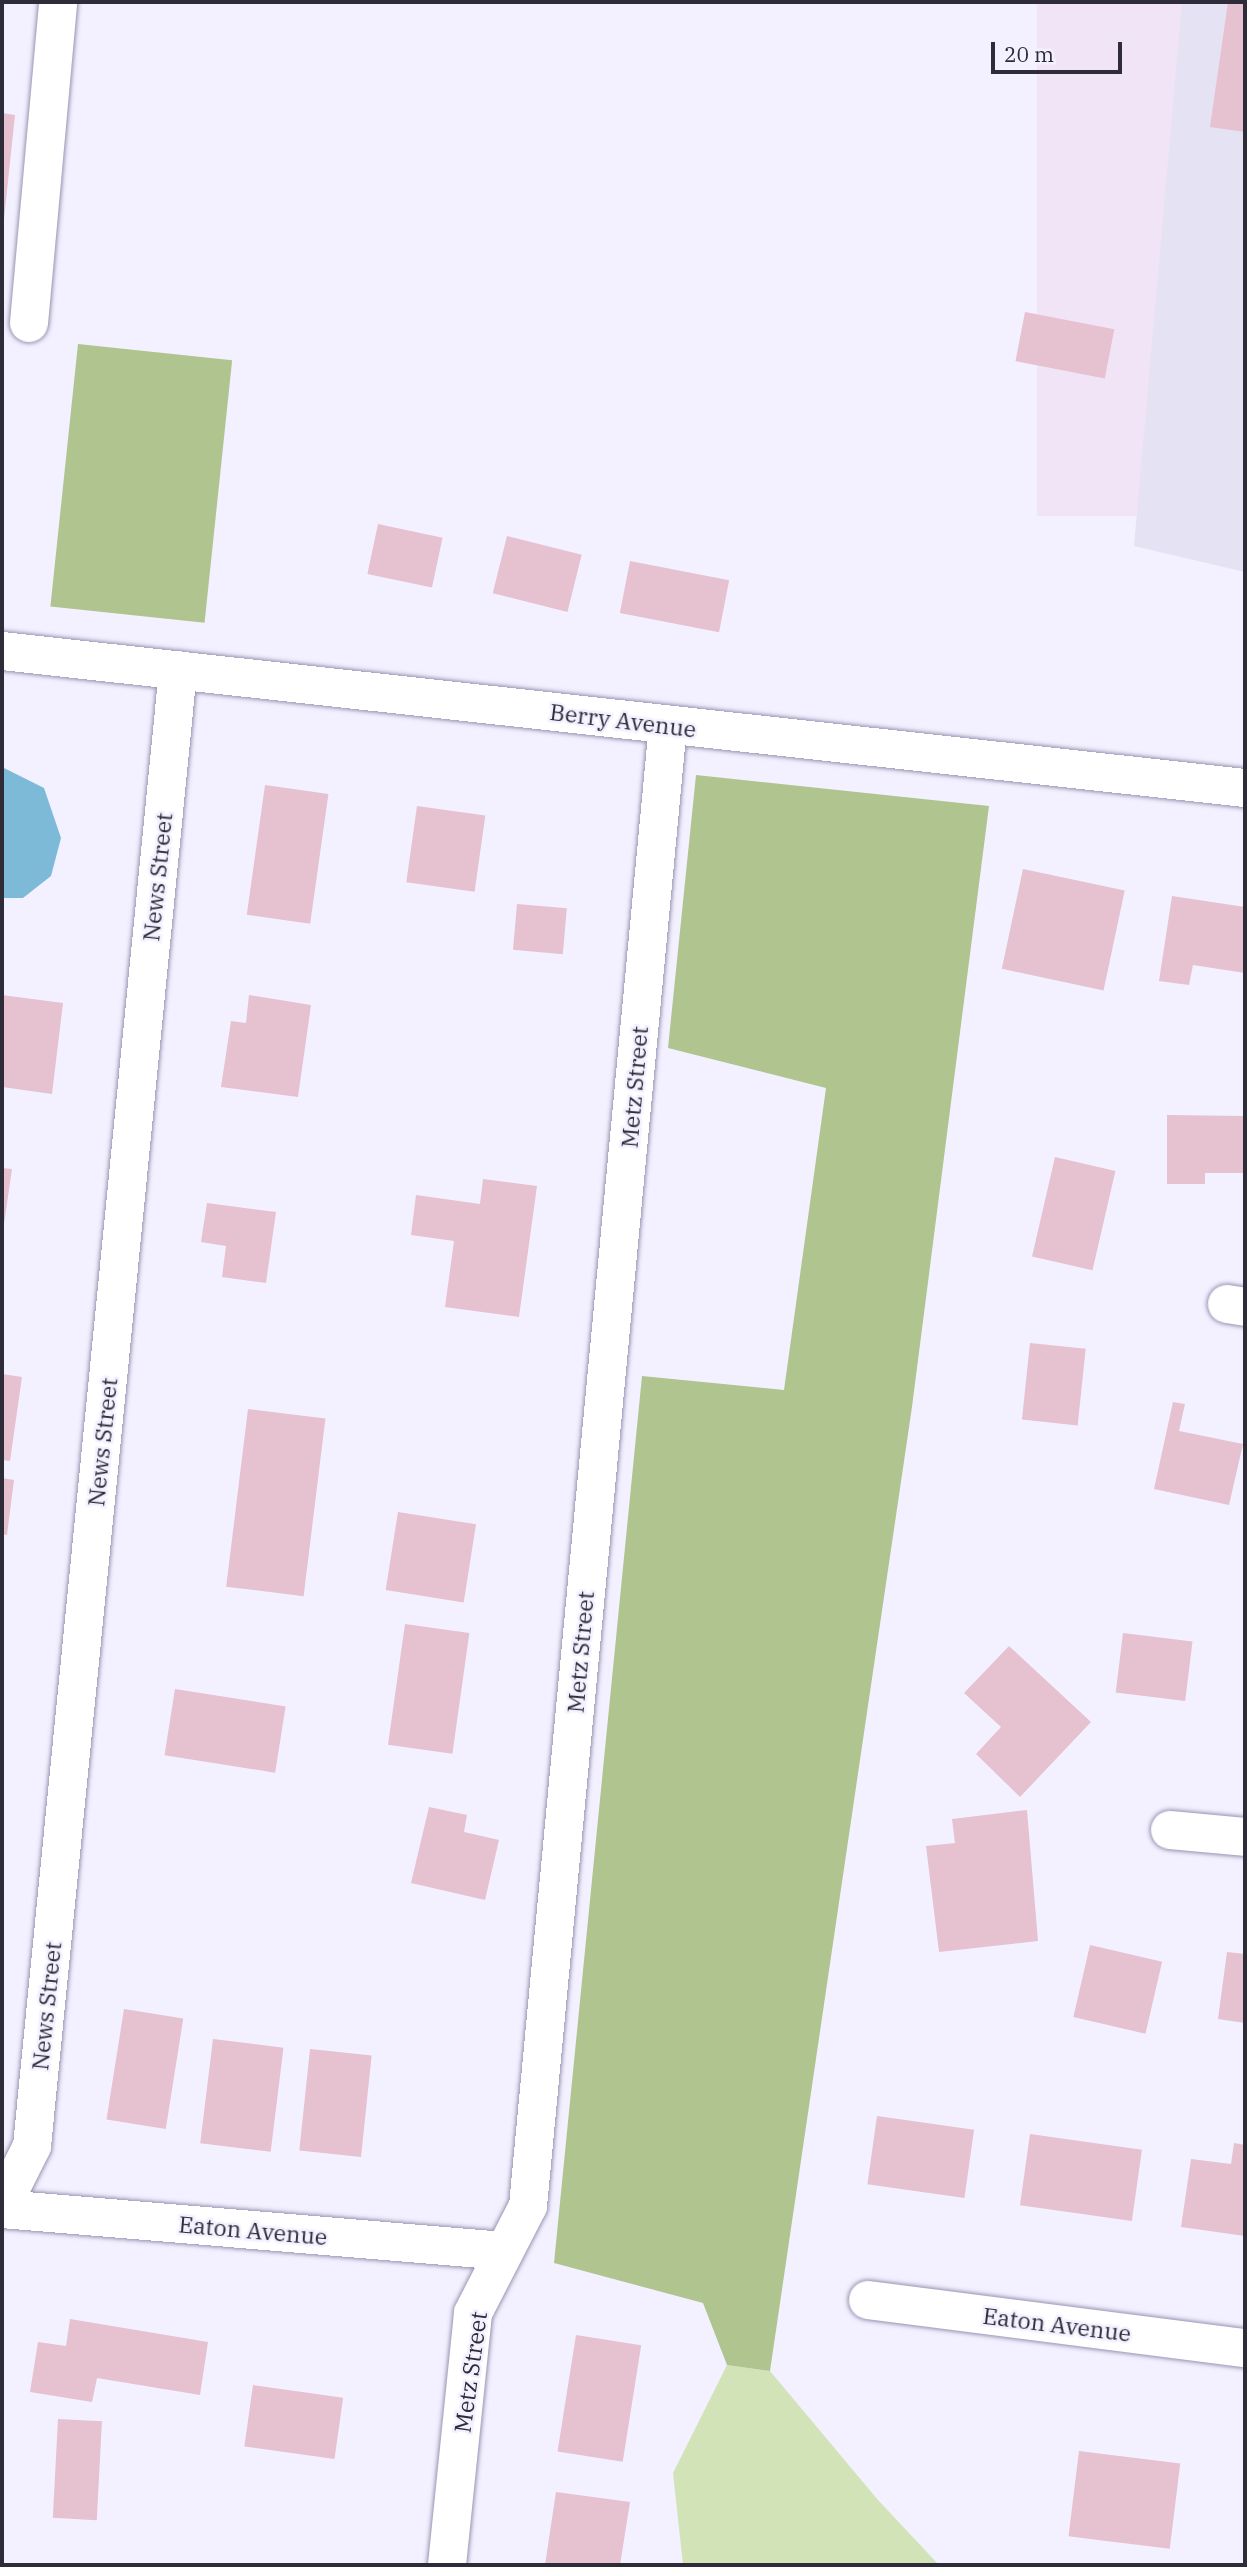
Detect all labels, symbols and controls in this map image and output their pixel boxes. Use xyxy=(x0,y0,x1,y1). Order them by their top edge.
scale bar xyxy=(995,28,1126,72)
text: 20 m xyxy=(1004,40,1054,68)
street label: Berry Avenue xyxy=(548,697,698,743)
street label: News Street xyxy=(137,811,177,943)
street label: Metz Street xyxy=(615,1025,653,1149)
street label: News Street xyxy=(82,1376,122,1508)
street label: Metz Street xyxy=(561,1590,599,1714)
street label: News Street xyxy=(26,1940,66,2072)
street label: Eaton Avenue xyxy=(178,2210,328,2250)
street label: Eaton Avenue xyxy=(981,2301,1133,2347)
street label: Metz Street xyxy=(448,2310,492,2434)

